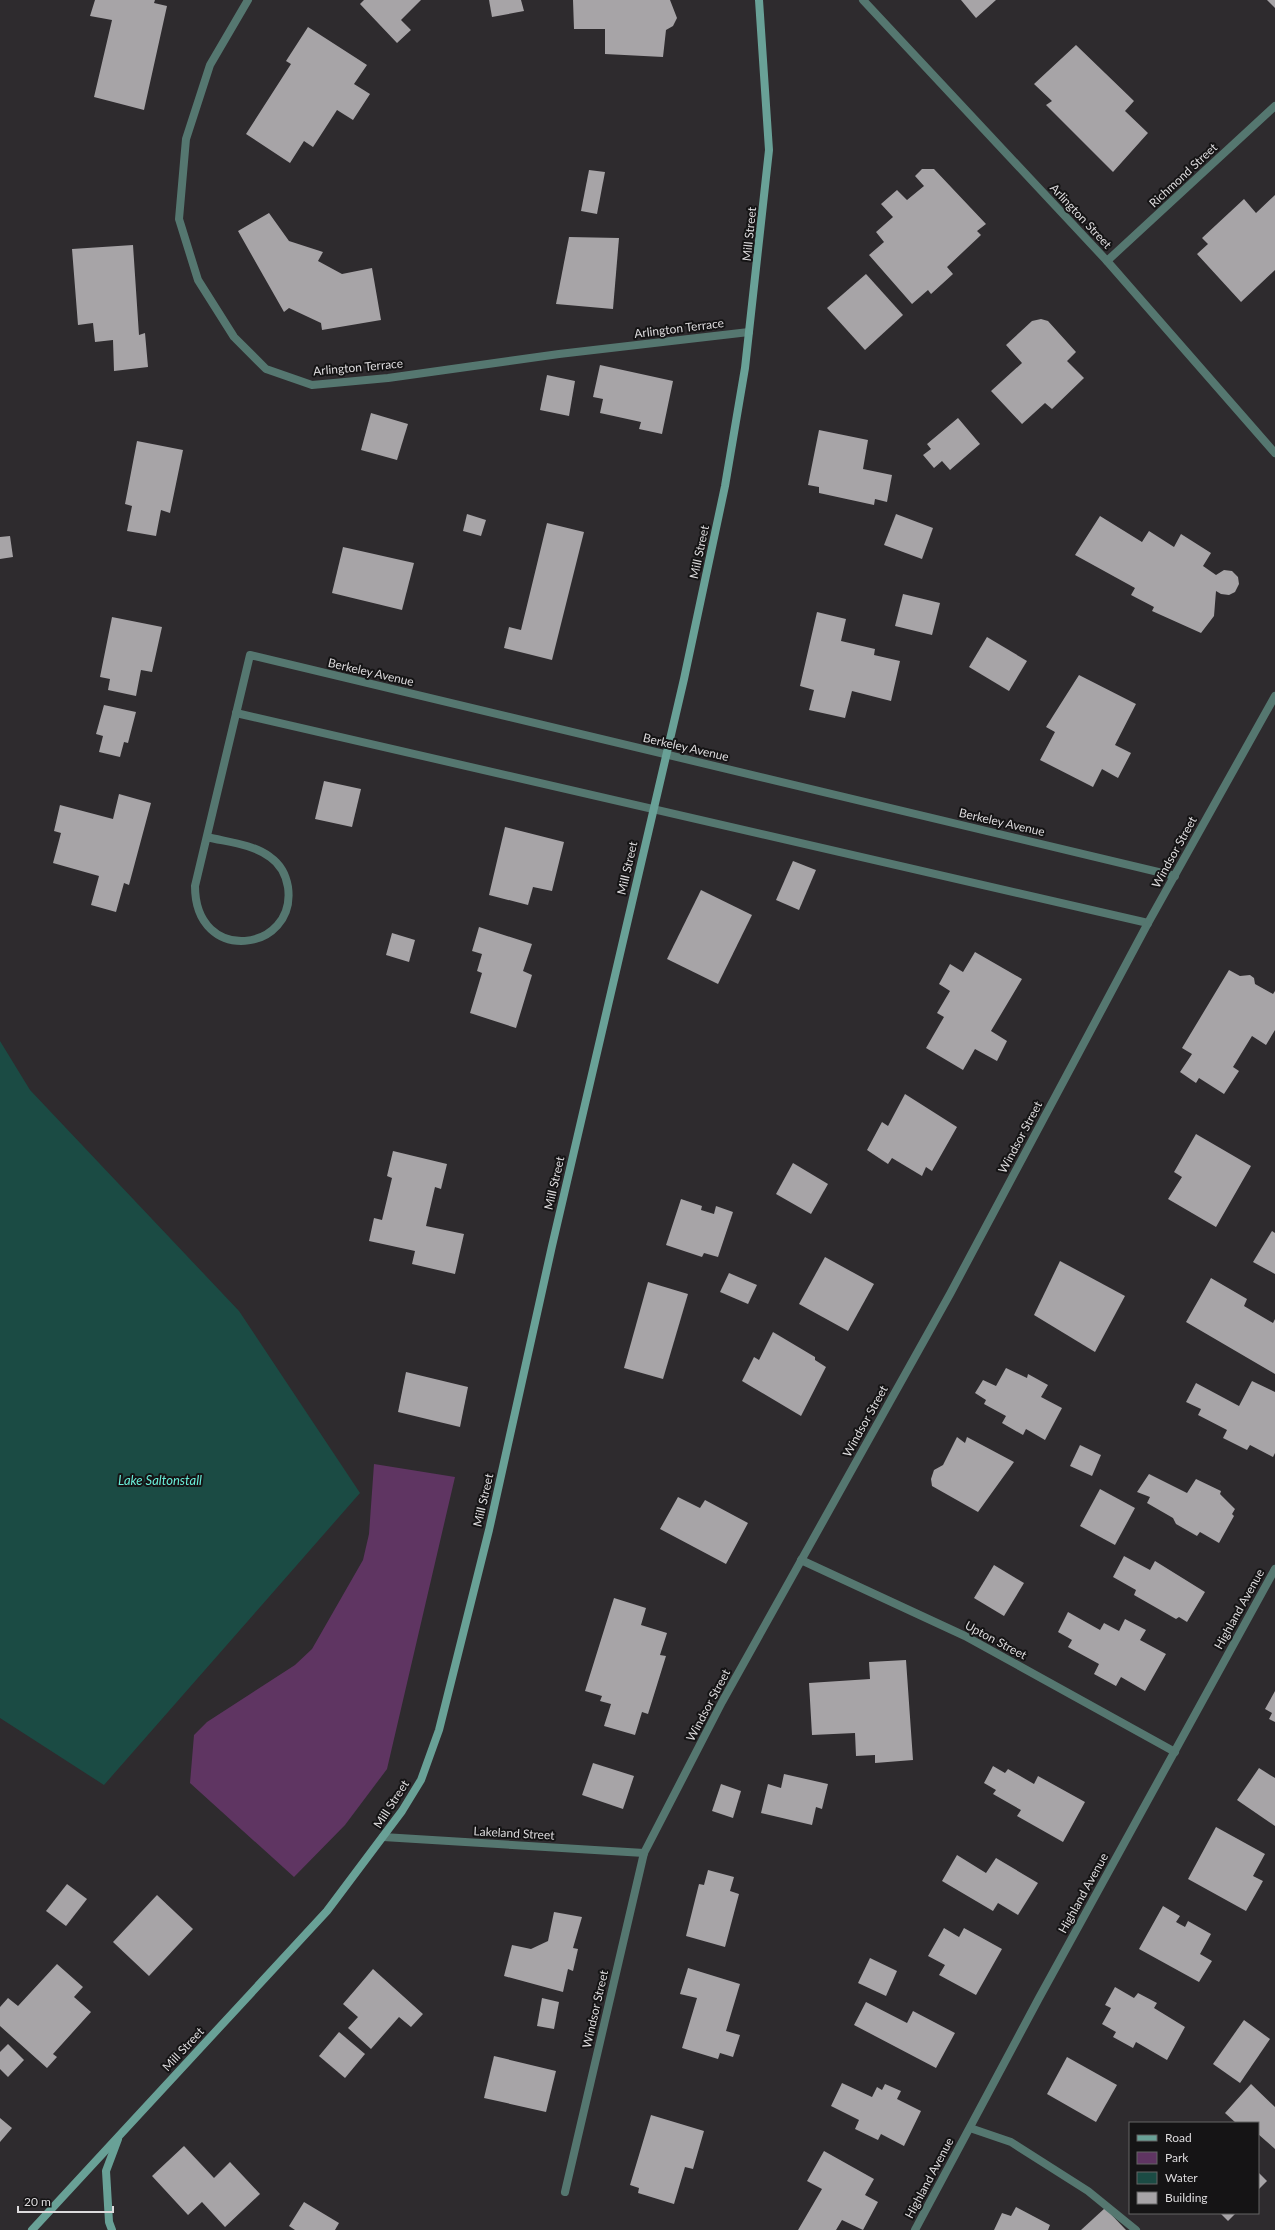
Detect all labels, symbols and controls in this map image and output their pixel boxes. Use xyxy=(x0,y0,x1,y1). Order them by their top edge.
street label: Richmond Street xyxy=(1146,139,1221,210)
street label: Arlington Street xyxy=(1047,180,1115,252)
street label: Mill Street xyxy=(739,206,759,262)
street label: Arlington Terrace xyxy=(633,315,725,341)
street label: Arlington Terrace xyxy=(312,356,404,378)
street label: Mill Street xyxy=(686,523,712,580)
street label: Berkeley Avenue xyxy=(327,655,415,689)
street label: Berkeley Avenue xyxy=(642,730,730,764)
street label: Berkeley Avenue xyxy=(958,805,1046,839)
street label: Windsor Street xyxy=(1148,813,1200,890)
street label: Mill Street xyxy=(614,839,641,896)
street label: Windsor Street xyxy=(995,1098,1046,1176)
street label: Mill Street xyxy=(541,1154,568,1211)
street label: Windsor Street xyxy=(839,1382,891,1459)
street label: Mill Street xyxy=(470,1471,497,1528)
water label: Lake Saltonstall xyxy=(118,1472,202,1488)
street label: Highland Avenue xyxy=(1211,1566,1267,1652)
street label: Upton Street xyxy=(963,1617,1030,1663)
street label: Windsor Street xyxy=(683,1666,734,1744)
street label: Mill Street xyxy=(370,1777,412,1831)
street label: Lakeland Street xyxy=(473,1823,556,1843)
street label: Highland Avenue xyxy=(1055,1850,1111,1936)
street label: Windsor Street xyxy=(579,1968,611,2049)
street label: Mill Street xyxy=(159,2024,207,2074)
legend xyxy=(1129,2122,1259,2214)
text: Road xyxy=(1165,2130,1192,2145)
street label: Highland Avenue xyxy=(901,2135,957,2221)
text: Park xyxy=(1165,2150,1189,2165)
text: Water xyxy=(1165,2170,1198,2185)
scale bar xyxy=(18,2188,113,2214)
text: Building xyxy=(1165,2190,1208,2205)
text: 20 m xyxy=(24,2194,51,2209)

